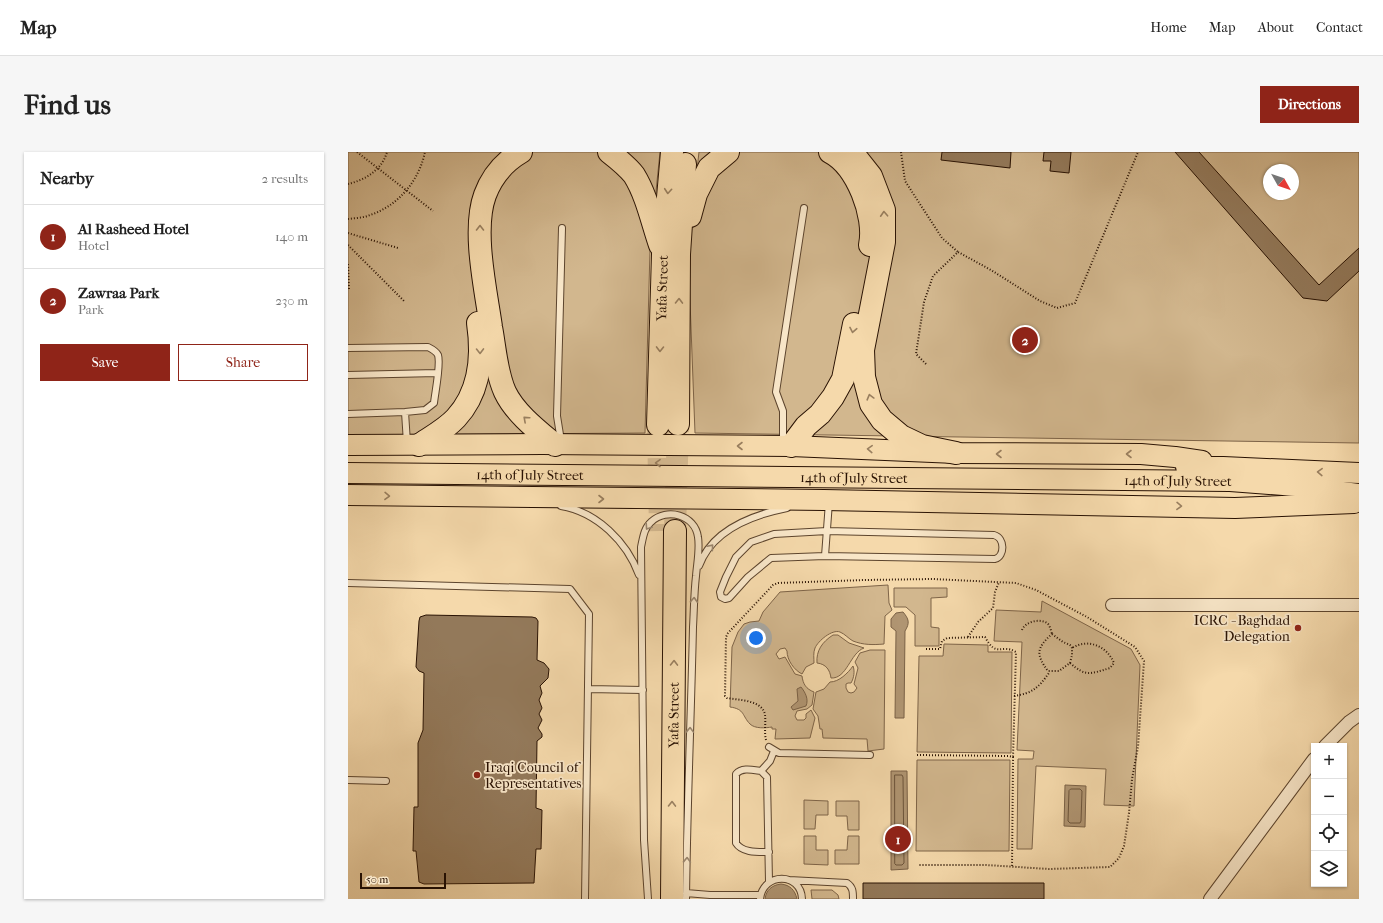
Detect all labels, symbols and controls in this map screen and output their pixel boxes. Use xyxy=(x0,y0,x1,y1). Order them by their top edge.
text: Map xyxy=(20,17,56,39)
text: Home xyxy=(1150,19,1187,36)
text: Map xyxy=(1209,19,1236,36)
text: About xyxy=(1258,19,1294,36)
text: Contact xyxy=(1316,19,1363,36)
button: Directions xyxy=(1260,86,1359,123)
text: Find us xyxy=(24,88,111,121)
north arrow xyxy=(1263,164,1299,200)
text: Nearby xyxy=(40,168,94,188)
text: 2 results xyxy=(262,171,308,186)
one-way arrow xyxy=(664,188,673,194)
one-way arrow xyxy=(879,211,888,217)
text: Al Rasheed Hotel xyxy=(78,220,189,238)
one-way arrow xyxy=(476,225,485,231)
text: 1 xyxy=(51,229,55,244)
text: 140 m xyxy=(275,229,308,244)
text: Hotel xyxy=(78,238,109,253)
street label: Yafa Street xyxy=(653,255,672,322)
text: Zawraa Park xyxy=(78,284,159,302)
text: 2 xyxy=(50,293,56,308)
text: 230 m xyxy=(275,293,308,308)
one-way arrow xyxy=(675,298,683,304)
text: Park xyxy=(78,302,104,317)
pin: 2 xyxy=(1012,325,1038,355)
one-way arrow xyxy=(849,326,857,333)
button: Save xyxy=(40,344,170,381)
button: Share xyxy=(178,344,308,381)
one-way arrow xyxy=(656,346,664,352)
one-way arrow xyxy=(476,348,484,354)
one-way arrow xyxy=(866,394,875,401)
one-way arrow xyxy=(523,416,530,423)
one-way arrow xyxy=(737,441,743,450)
one-way arrow xyxy=(867,445,873,454)
one-way arrow xyxy=(996,449,1002,458)
one-way arrow xyxy=(1126,450,1132,458)
one-way arrow xyxy=(655,459,661,467)
street label: 14th of July Street xyxy=(476,466,584,484)
one-way arrow xyxy=(1317,467,1323,476)
street label: 14th of July Street xyxy=(800,469,908,487)
street label: 14th of July Street xyxy=(1124,472,1232,490)
one-way arrow xyxy=(384,492,390,500)
one-way arrow xyxy=(598,495,604,503)
one-way arrow xyxy=(1176,502,1182,511)
one-way arrow xyxy=(645,523,653,530)
one-way arrow xyxy=(706,544,713,551)
one-way arrow xyxy=(690,597,698,603)
place label: ICRC - Baghdad Delegation xyxy=(1194,612,1290,645)
marker: ICRC - Baghdad Delegation xyxy=(1293,623,1303,633)
your location xyxy=(746,628,766,648)
one-way arrow xyxy=(670,660,678,666)
street label: Yafa Street xyxy=(665,682,683,749)
one-way arrow xyxy=(686,727,694,733)
map controls xyxy=(1311,743,1347,887)
button: + xyxy=(1311,743,1347,779)
place label: Iraqi Council of Representatives xyxy=(485,759,582,792)
marker: Iraqi Council of Representatives xyxy=(472,770,482,780)
button: − xyxy=(1311,779,1347,815)
one-way arrow xyxy=(668,801,677,807)
button: locate xyxy=(1311,815,1347,851)
pin: 1 xyxy=(885,824,911,854)
button: layers xyxy=(1311,851,1347,887)
one-way arrow xyxy=(683,857,691,863)
scale bar xyxy=(360,871,446,890)
text: 50 m xyxy=(366,873,388,886)

